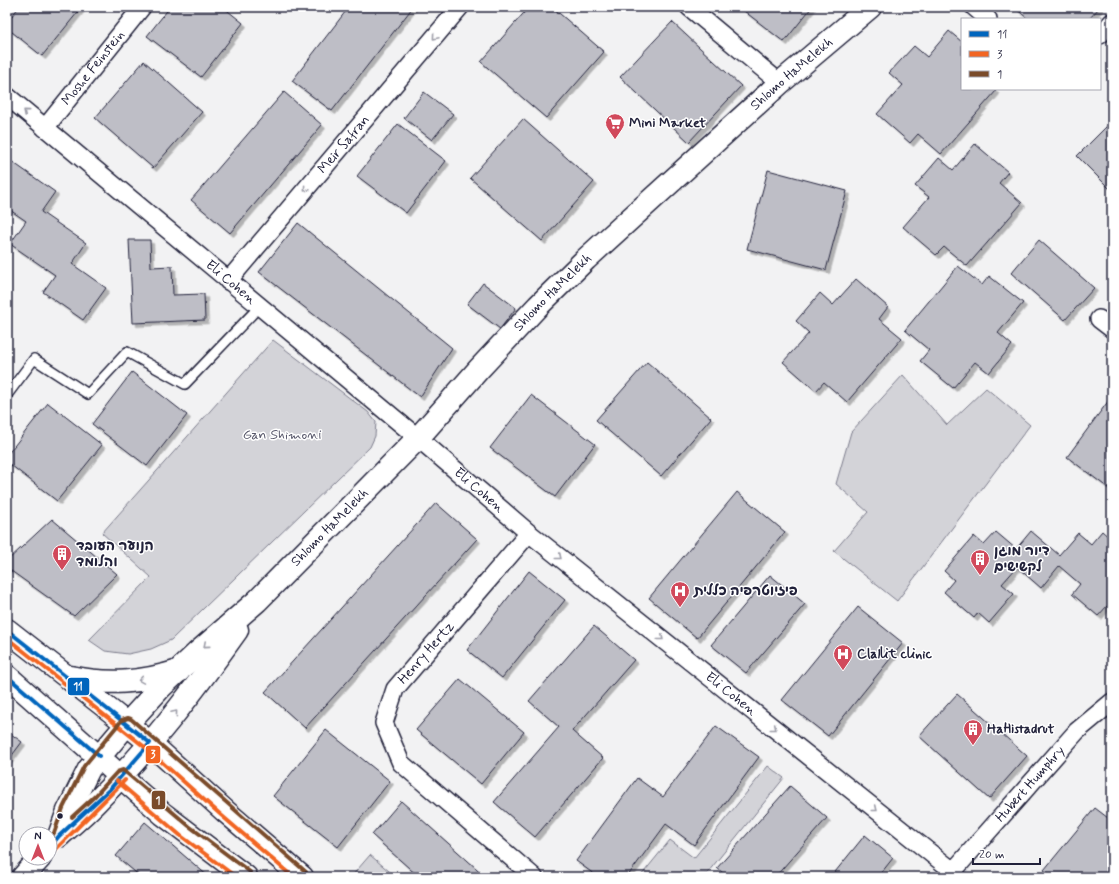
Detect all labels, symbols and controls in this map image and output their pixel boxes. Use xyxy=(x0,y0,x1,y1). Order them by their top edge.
legend xyxy=(961,18,1101,90)
street label: Moshe Feinstein xyxy=(58,27,129,109)
text: 11 xyxy=(997,27,1008,43)
one-way arrow xyxy=(432,32,439,39)
street label: Shlomo HaMelekh xyxy=(747,33,837,114)
text: 3 xyxy=(997,47,1003,63)
text: 1 xyxy=(997,67,1002,83)
one-way arrow xyxy=(23,110,31,117)
street label: Meir Safran xyxy=(314,111,374,178)
supermarket icon: Mini Market xyxy=(604,112,626,140)
place label: Mini Market xyxy=(629,114,706,132)
one-way arrow xyxy=(303,185,310,192)
street label: Shlomo HaMelekh xyxy=(510,249,595,335)
street label: Eli Cohen xyxy=(202,256,260,308)
park label: Gan Shimoni xyxy=(243,426,321,444)
street label: Eli Cohen xyxy=(450,464,508,517)
street label: Shlomo HaMelekh xyxy=(287,484,372,571)
place label: הנוער העובד והלומד xyxy=(76,537,154,571)
place label: דיור מוגן לקשישים xyxy=(994,542,1050,576)
building icon: הנוער העובד והלומד xyxy=(51,543,73,571)
building icon: דיור מוגן לקשישים xyxy=(969,548,991,576)
one-way arrow xyxy=(555,553,562,560)
hospital icon: פיזיוטרפיה כללית xyxy=(669,580,691,608)
place label: פיזיוטרפיה כללית xyxy=(693,582,798,600)
street label: Henry Hertz xyxy=(394,618,458,688)
one-way arrow xyxy=(656,634,664,641)
one-way arrow xyxy=(204,641,211,648)
hospital icon: Clallit clinic xyxy=(832,643,854,671)
place label: Clallit clinic xyxy=(857,645,932,663)
street label: Eli Cohen xyxy=(702,668,760,720)
one-way arrow xyxy=(138,675,144,684)
line badge: 11 xyxy=(67,677,90,696)
text: 11 xyxy=(73,680,83,694)
one-way arrow xyxy=(170,711,177,718)
building icon: HaHistadrut xyxy=(962,718,984,746)
place label: HaHistadrut xyxy=(987,720,1055,738)
one-way arrow xyxy=(769,724,776,731)
street label: Hubert Humphry xyxy=(992,742,1069,826)
line badge: 3 xyxy=(145,745,161,764)
text: 3 xyxy=(151,748,156,762)
line badge: 1 xyxy=(151,790,166,810)
text: 1 xyxy=(156,794,161,808)
one-way arrow xyxy=(871,805,878,812)
unlabelled marker xyxy=(55,811,65,821)
north arrow xyxy=(18,826,58,866)
text: N xyxy=(34,830,42,844)
scale bar xyxy=(973,840,1040,866)
text: 20 m xyxy=(979,847,1005,863)

